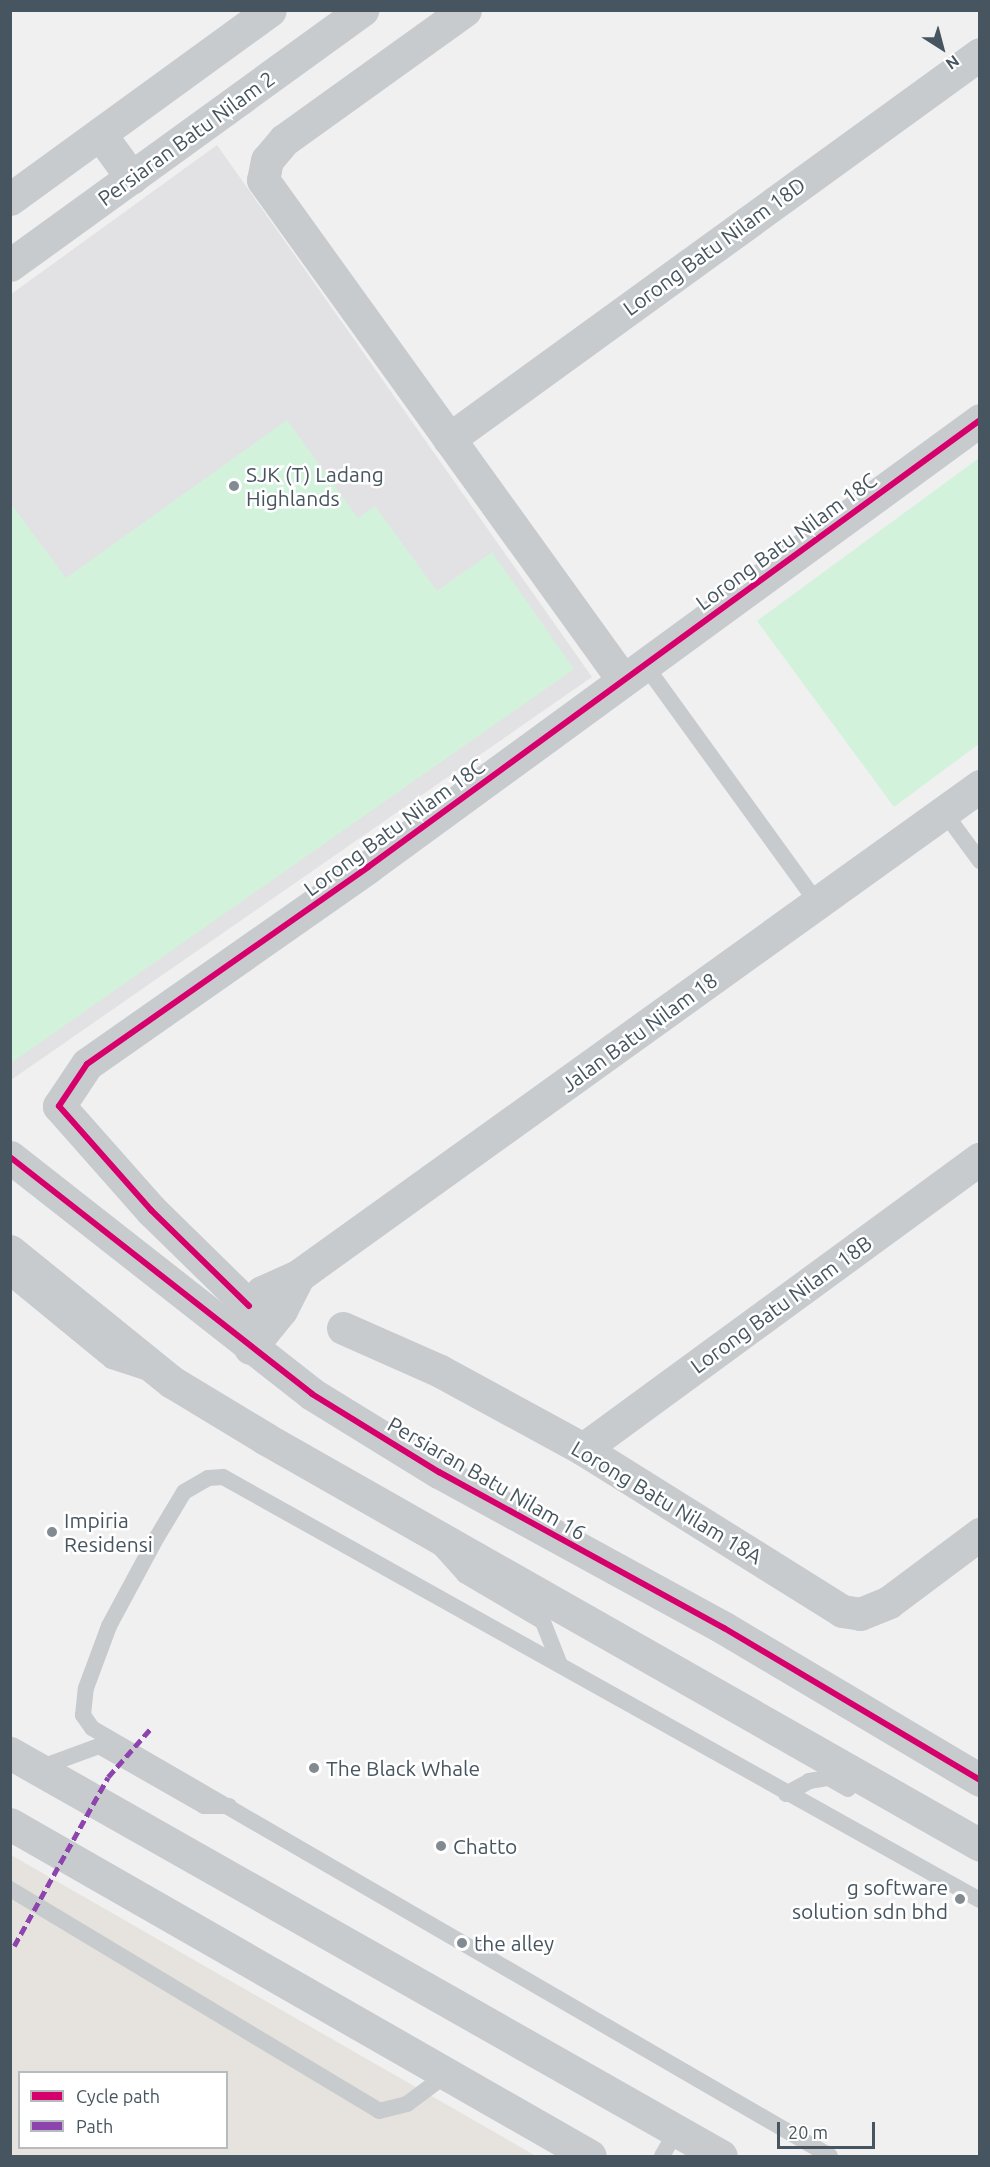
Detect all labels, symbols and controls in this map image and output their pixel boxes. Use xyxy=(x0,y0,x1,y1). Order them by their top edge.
north arrow xyxy=(912,18,972,78)
text: N xyxy=(942,52,963,73)
street label: Persiaran Batu Nilam 2 xyxy=(93,65,279,211)
street label: Lorong Batu Nilam 18D xyxy=(618,171,810,321)
place label: SJK (T) Ladang Highlands xyxy=(246,461,384,511)
street label: Lorong Batu Nilam 18C xyxy=(691,467,881,615)
marker: SJK (T) Ladang Highlands xyxy=(227,479,241,493)
street label: Lorong Batu Nilam 18C xyxy=(299,753,489,901)
street label: Jalan Batu Nilam 18 xyxy=(556,967,722,1097)
street label: Lorong Batu Nilam 18B xyxy=(686,1230,876,1378)
street label: Persiaran Batu Nilam 16 xyxy=(384,1411,590,1545)
street label: Lorong Batu Nilam 18A xyxy=(567,1435,767,1569)
place label: Impiria Residensi xyxy=(64,1507,153,1557)
marker: Impiria Residensi xyxy=(45,1525,59,1539)
place label: The Black Whale xyxy=(326,1755,480,1781)
marker: The Black Whale xyxy=(307,1761,321,1775)
place label: Chatto xyxy=(453,1833,517,1859)
marker: Chatto xyxy=(434,1839,448,1853)
place label: g software solution sdn bhd xyxy=(792,1874,948,1924)
marker: g software solution sdn bhd xyxy=(953,1892,967,1906)
place label: the alley xyxy=(474,1930,554,1956)
marker: the alley xyxy=(455,1936,469,1950)
legend xyxy=(18,2071,228,2149)
text: Cycle path xyxy=(76,2086,160,2106)
scale bar xyxy=(780,2110,878,2148)
text: Path xyxy=(76,2116,113,2136)
text: 20 m xyxy=(788,2122,828,2142)

